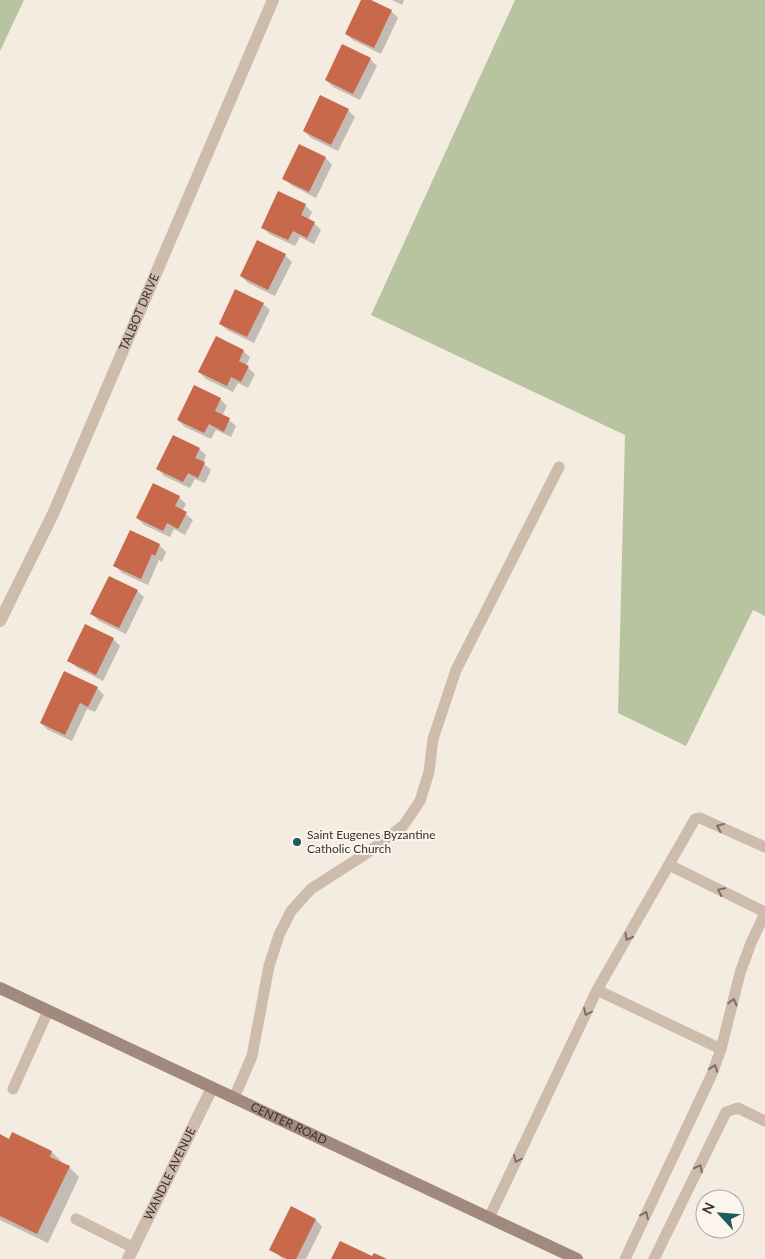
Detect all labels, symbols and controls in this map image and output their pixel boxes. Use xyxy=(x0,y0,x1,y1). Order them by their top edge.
street label: TALBOT DRIVE xyxy=(116,271,162,353)
one-way arrow xyxy=(716,823,725,834)
place label: Saint Eugenes Byzantine Catholic Church xyxy=(307,827,436,856)
marker: Saint Eugenes Byzantine Catholic Church xyxy=(291,836,303,848)
one-way arrow xyxy=(717,886,726,897)
one-way arrow xyxy=(625,931,635,940)
one-way arrow xyxy=(727,998,737,1006)
one-way arrow xyxy=(583,1007,593,1016)
one-way arrow xyxy=(708,1064,718,1072)
street label: CENTER ROAD xyxy=(248,1099,330,1148)
street label: WANDLE AVENUE xyxy=(140,1125,199,1222)
one-way arrow xyxy=(513,1154,524,1163)
one-way arrow xyxy=(693,1164,703,1173)
north arrow xyxy=(695,1189,745,1239)
text: N xyxy=(698,1200,718,1217)
one-way arrow xyxy=(639,1211,650,1220)

